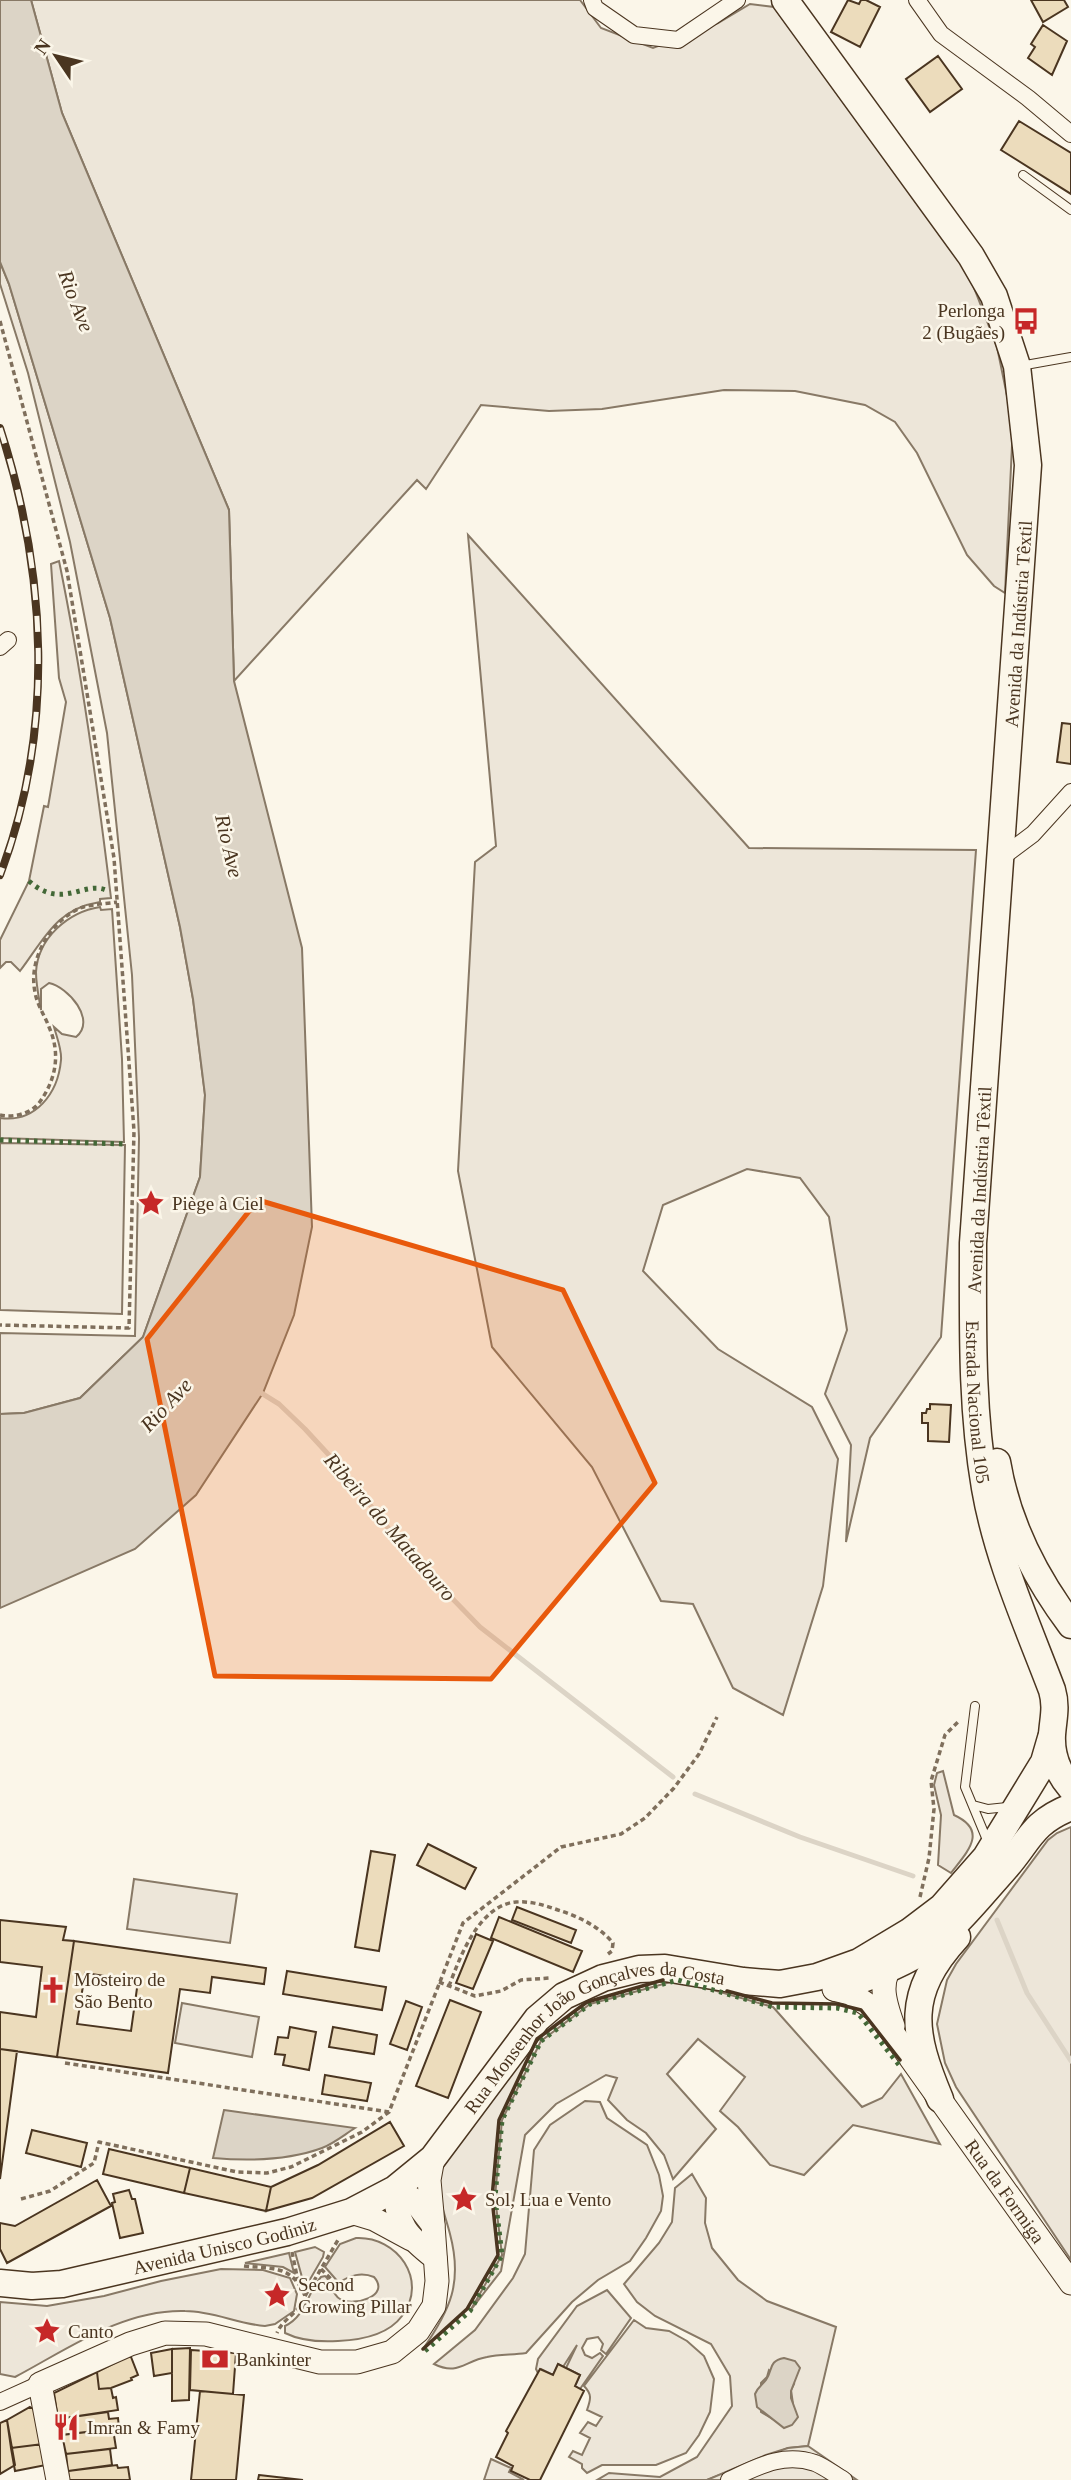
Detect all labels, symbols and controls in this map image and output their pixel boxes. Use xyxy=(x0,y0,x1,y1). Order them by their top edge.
north arrow xyxy=(21,21,91,91)
text: N xyxy=(30,35,55,58)
water label: Rio Ave xyxy=(53,266,99,335)
place label: Perlonga 2 (Bugães) xyxy=(922,300,1006,344)
bus stop icon: Perlonga 2 (Bugães) xyxy=(1011,306,1041,336)
street label: Avenida da Indústria Têxtil xyxy=(1001,520,1036,728)
water label: Rio Ave xyxy=(210,811,248,880)
street label: Avenida da Indústria Têxtil xyxy=(964,1086,995,1294)
place icon: Piège à Ciel xyxy=(136,1188,166,1218)
place label: Piège à Ciel xyxy=(172,1193,264,1214)
street label: Estrada Nacional 105 xyxy=(962,1320,994,1485)
water label: Rio Ave xyxy=(135,1373,197,1437)
water label: Ribeira do Matadouro xyxy=(319,1447,461,1606)
street label: Rua Monsenhor João Gonçalves da Costa xyxy=(460,1958,727,2118)
place label: Mosteiro de São Bento xyxy=(74,1969,165,2012)
church icon: Mosteiro de São Bento xyxy=(38,1975,68,2005)
street label: Rua da Formiga xyxy=(961,2135,1049,2248)
place icon: Sol, Lua e Vento xyxy=(449,2184,479,2214)
place label: Sol, Lua e Vento xyxy=(485,2189,611,2210)
street label: Avenida Unisco Godiniz xyxy=(131,2214,319,2278)
place label: Second Growing Pillar xyxy=(298,2274,412,2317)
place icon: Second Growing Pillar xyxy=(262,2280,292,2310)
place icon: Canto xyxy=(32,2316,62,2346)
place label: Canto xyxy=(68,2321,113,2342)
bank icon: Bankinter xyxy=(200,2344,230,2374)
place label: Bankinter xyxy=(236,2349,312,2370)
restaurant icon: Imran & Famy xyxy=(51,2412,81,2442)
place label: Imran & Famy xyxy=(87,2417,200,2438)

